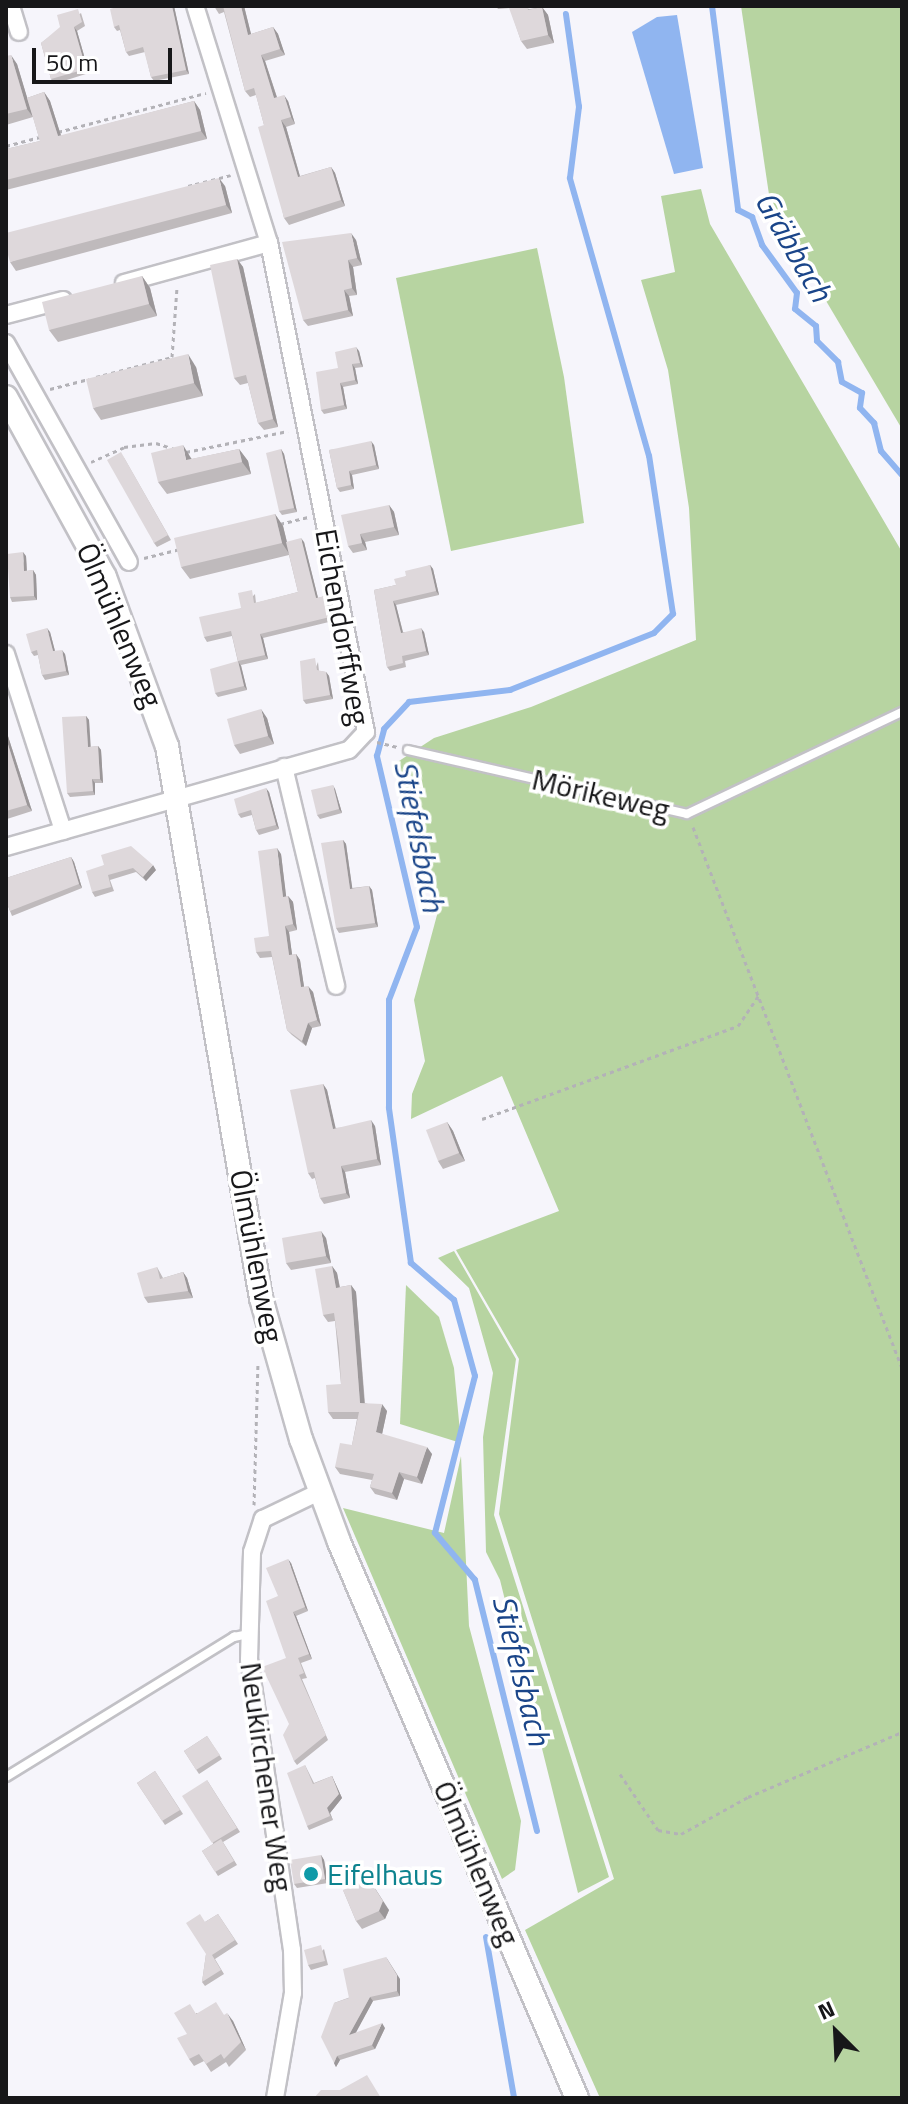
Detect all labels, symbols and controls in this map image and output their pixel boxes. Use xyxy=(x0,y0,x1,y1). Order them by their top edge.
scale bar xyxy=(36,32,176,82)
text: 50 m xyxy=(46,44,98,80)
water label: Gräbbach xyxy=(747,184,841,308)
street label: Eichendorffweg xyxy=(308,526,378,728)
street label: Ölmühlenweg xyxy=(69,537,171,713)
water label: Stiefelsbach xyxy=(387,757,453,915)
street label: Mörikeweg xyxy=(529,761,673,827)
street label: Ölmühlenweg xyxy=(223,1167,291,1345)
water label: Stiefelsbach xyxy=(485,1591,559,1749)
street label: Neukirchener Weg xyxy=(233,1660,301,1894)
street label: Ölmühlenweg xyxy=(426,1775,528,1951)
place label: Eifelhaus xyxy=(327,1856,443,1892)
marker: Eifelhaus xyxy=(302,1865,320,1883)
text: N xyxy=(812,1991,840,2029)
north arrow xyxy=(796,1992,876,2072)

